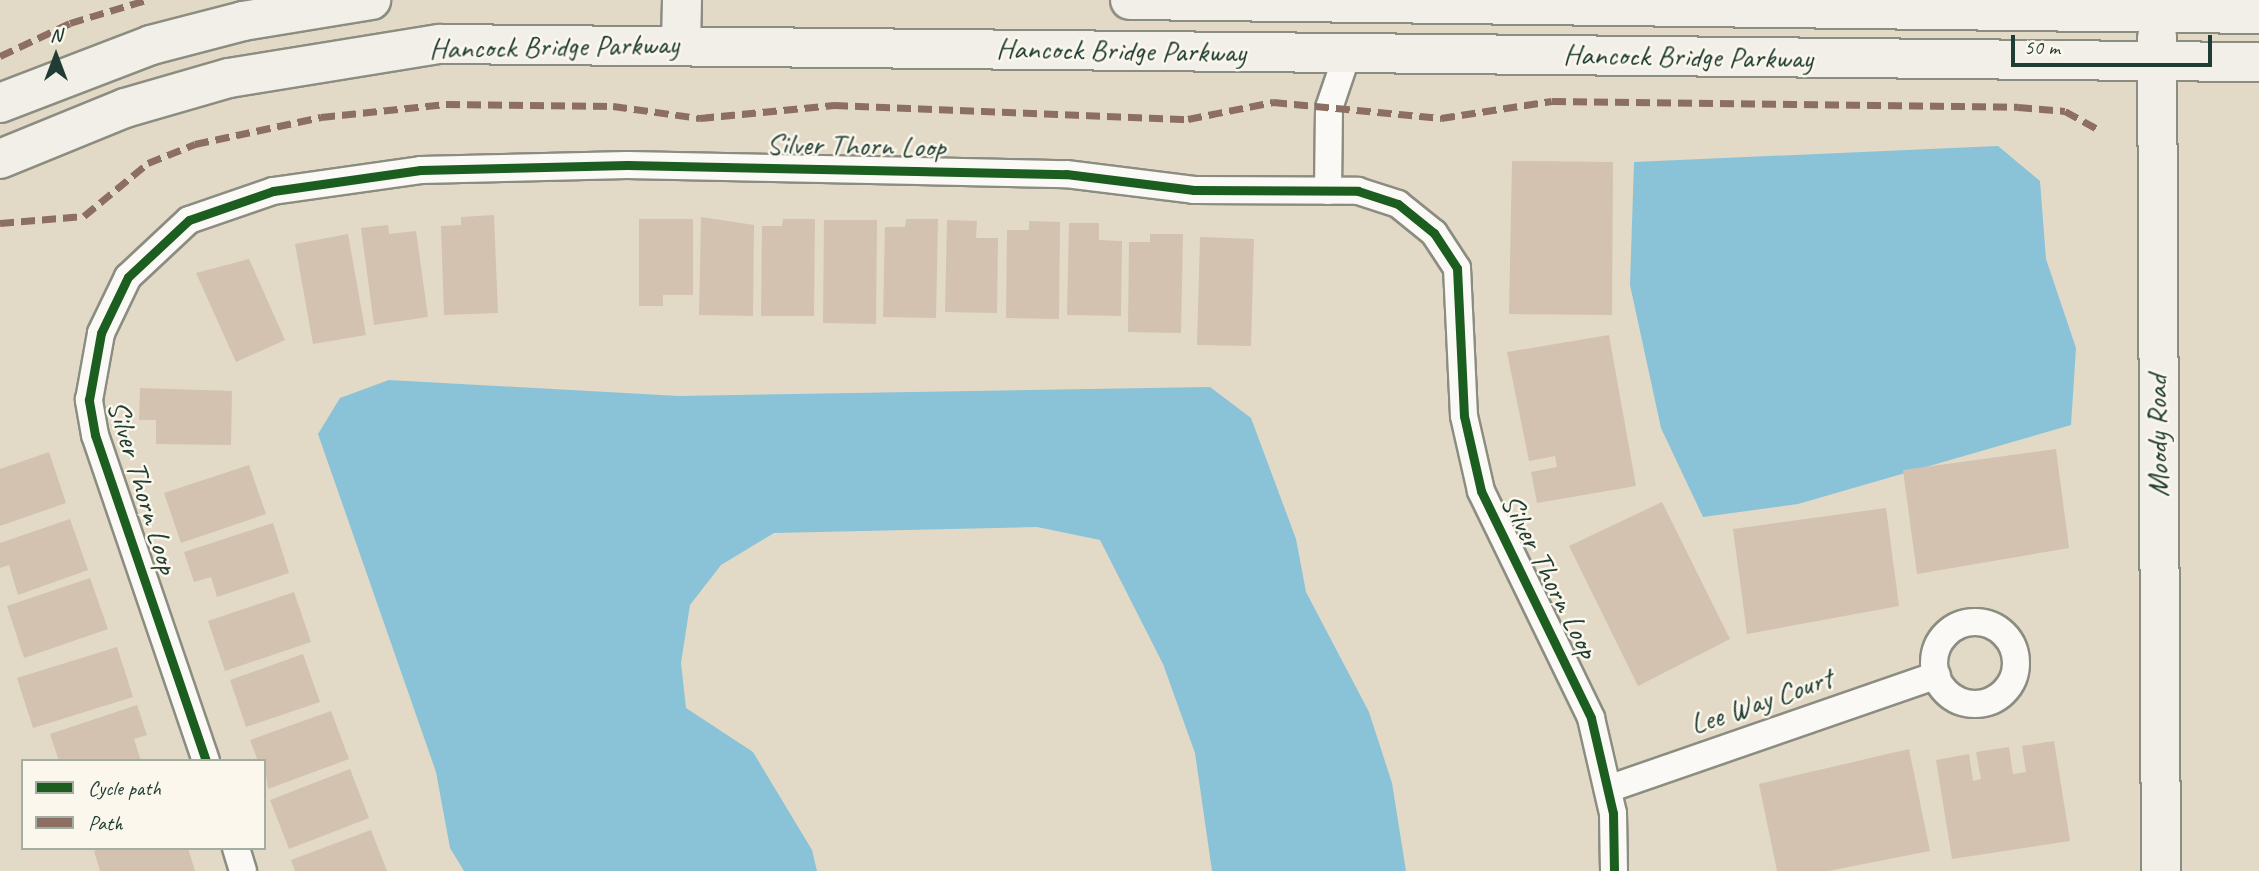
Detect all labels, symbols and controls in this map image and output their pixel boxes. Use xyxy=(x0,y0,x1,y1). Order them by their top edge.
north arrow xyxy=(21,21,91,91)
scale bar xyxy=(2014,21,2215,65)
text: N xyxy=(50,23,62,47)
street label: Hancock Bridge Parkway xyxy=(428,26,680,66)
street label: Hancock Bridge Parkway xyxy=(995,30,1247,70)
text: 50 m xyxy=(2024,34,2060,60)
street label: Hancock Bridge Parkway xyxy=(1562,36,1814,76)
street label: Silver Thorn Loop xyxy=(766,125,946,165)
street label: Moody Road xyxy=(2138,375,2176,497)
street label: Silver Thorn Loop xyxy=(100,396,186,578)
street label: Silver Thorn Loop xyxy=(1493,488,1607,664)
street label: Lee Way Court xyxy=(1685,660,1837,742)
legend xyxy=(21,759,266,850)
text: Cycle path xyxy=(88,775,161,801)
text: Path xyxy=(88,810,123,836)

